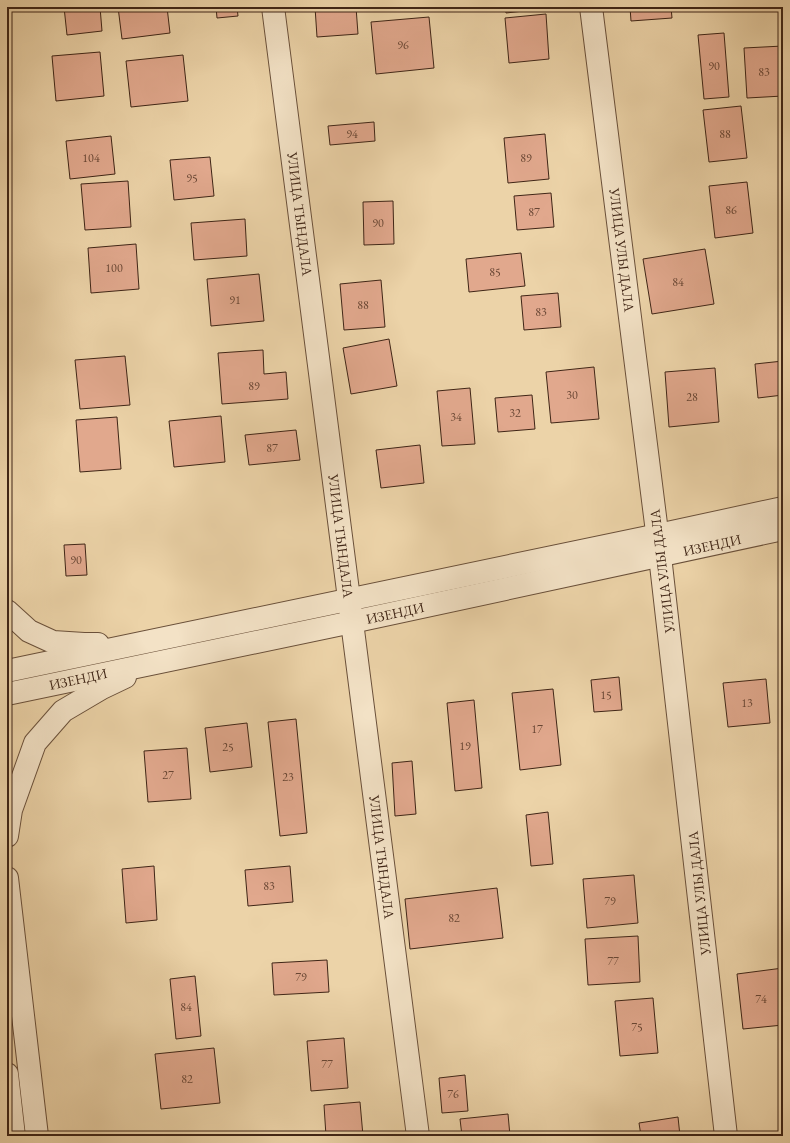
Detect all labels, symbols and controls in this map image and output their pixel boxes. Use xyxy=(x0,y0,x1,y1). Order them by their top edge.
house number: 96 xyxy=(397,37,409,53)
house number: 90 xyxy=(708,58,720,74)
house number: 83 xyxy=(758,64,770,80)
house number: 94 xyxy=(346,126,358,142)
house number: 88 xyxy=(719,126,731,142)
house number: 104 xyxy=(82,150,100,166)
street label: УЛИЦА ТЫНДАЛА xyxy=(283,150,317,277)
house number: 89 xyxy=(520,150,532,166)
house number: 95 xyxy=(186,170,198,186)
street label: УЛИЦА УЛЫ ДАЛА xyxy=(605,186,639,313)
house number: 86 xyxy=(725,202,737,218)
house number: 87 xyxy=(528,204,540,220)
house number: 90 xyxy=(372,215,384,231)
house number: 100 xyxy=(105,260,123,276)
house number: 85 xyxy=(489,264,501,280)
house number: 84 xyxy=(672,274,684,290)
house number: 91 xyxy=(229,292,241,308)
house number: 88 xyxy=(357,297,369,313)
house number: 83 xyxy=(535,304,547,320)
house number: 89 xyxy=(248,378,260,394)
house number: 30 xyxy=(566,387,578,403)
house number: 28 xyxy=(686,389,698,405)
house number: 32 xyxy=(509,405,521,421)
house number: 34 xyxy=(450,409,462,425)
house number: 87 xyxy=(266,440,278,456)
street label: УЛИЦА ТЫНДАЛА xyxy=(324,472,358,599)
street label: УЛИЦА УЛЫ ДАЛА xyxy=(645,508,679,635)
street label: ИЗЕНДИ xyxy=(681,530,743,560)
house number: 90 xyxy=(70,552,82,568)
street label: ИЗЕНДИ xyxy=(364,598,426,628)
street label: ИЗЕНДИ xyxy=(47,664,109,694)
house number: 15 xyxy=(600,687,612,703)
house number: 13 xyxy=(741,695,753,711)
house number: 17 xyxy=(531,721,543,737)
house number: 19 xyxy=(459,738,471,754)
house number: 25 xyxy=(222,739,234,755)
house number: 27 xyxy=(162,767,174,783)
house number: 23 xyxy=(282,769,294,785)
street label: УЛИЦА ТЫНДАЛА xyxy=(365,793,399,920)
street label: УЛИЦА УЛЫ ДАЛА xyxy=(684,830,715,957)
house number: 83 xyxy=(263,878,275,894)
house number: 79 xyxy=(604,893,616,909)
house number: 82 xyxy=(448,910,460,926)
house number: 77 xyxy=(607,953,619,969)
house number: 79 xyxy=(295,969,307,985)
house number: 74 xyxy=(755,991,767,1007)
house number: 84 xyxy=(180,999,192,1015)
house number: 75 xyxy=(631,1019,643,1035)
house number: 77 xyxy=(321,1056,333,1072)
house number: 82 xyxy=(181,1071,193,1087)
house number: 76 xyxy=(447,1086,459,1102)

